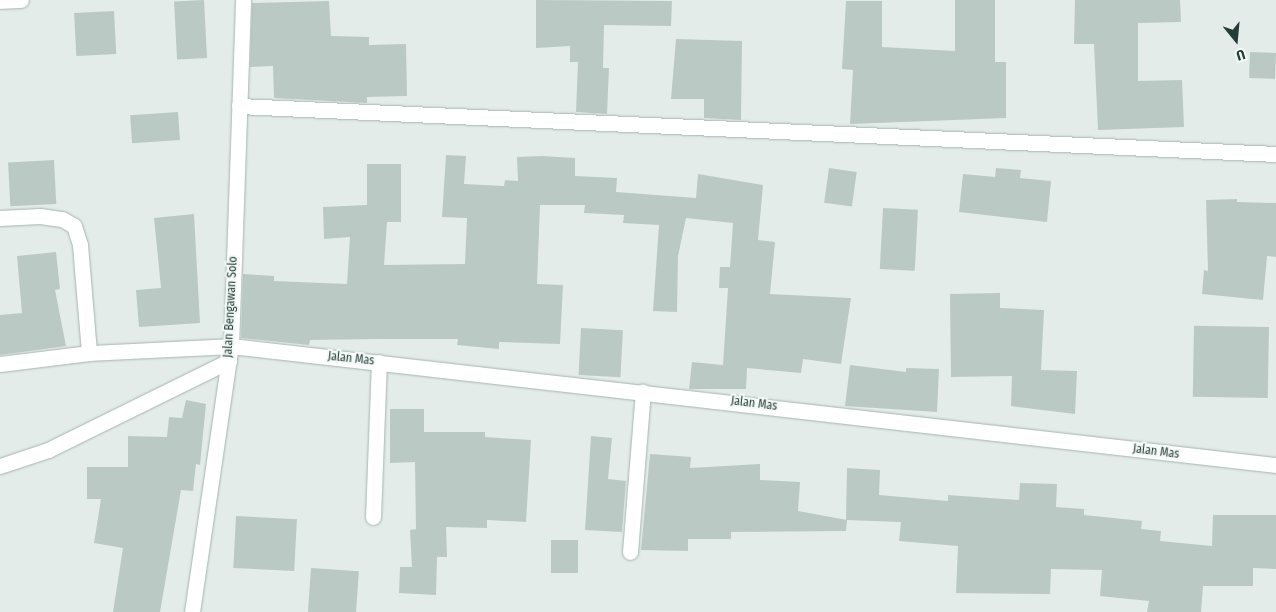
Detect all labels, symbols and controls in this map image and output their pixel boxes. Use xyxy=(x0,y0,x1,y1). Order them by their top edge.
north arrow xyxy=(1211,15,1261,65)
text: U xyxy=(1234,45,1247,64)
street label: Jalan Bengawan Solo xyxy=(221,256,241,358)
street label: Jalan Mas xyxy=(327,349,375,369)
street label: Jalan Mas xyxy=(730,394,778,414)
street label: Jalan Mas xyxy=(1132,442,1180,462)

